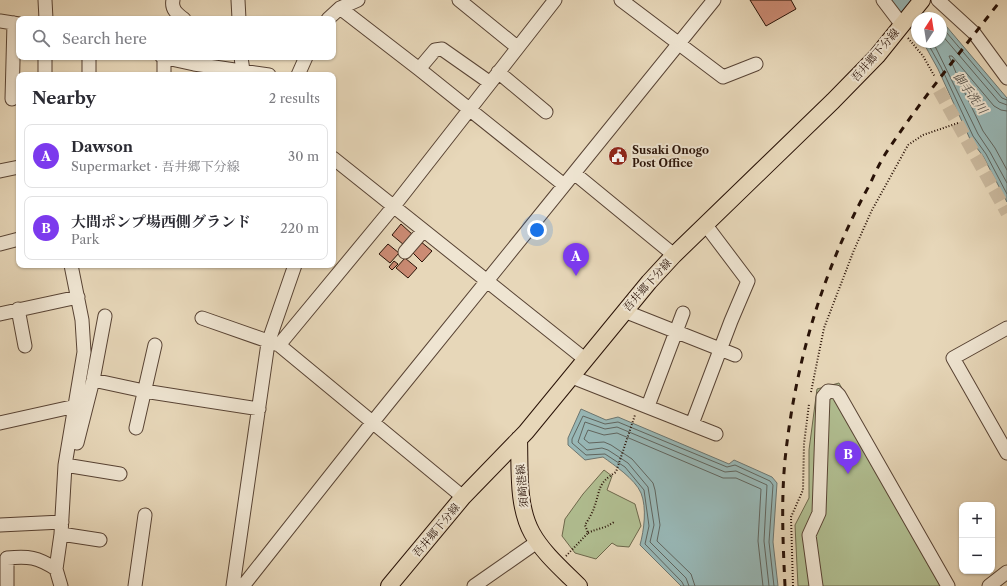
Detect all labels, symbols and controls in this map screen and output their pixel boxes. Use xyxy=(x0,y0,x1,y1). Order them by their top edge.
north arrow xyxy=(911,12,947,48)
search box xyxy=(16,16,336,60)
street label: 吾井郷下分線 xyxy=(848,26,902,84)
icon: search xyxy=(30,27,52,49)
text: Search here xyxy=(62,29,147,48)
water label: 御手洗川 xyxy=(950,69,992,118)
text: Nearby xyxy=(32,88,96,108)
text: 2 results xyxy=(269,90,320,106)
text: Dawson xyxy=(71,137,133,156)
place label: Susaki Onogo Post Office xyxy=(632,143,709,170)
public building icon: Susaki Onogo Post Office xyxy=(607,145,629,167)
text: A xyxy=(41,148,51,164)
text: 30 m xyxy=(288,148,319,164)
text: Supermarket · 吾井郷下分線 xyxy=(71,158,239,174)
text: 大間ポンプ場西側グランド xyxy=(71,212,251,231)
text: B xyxy=(41,220,51,236)
text: 220 m xyxy=(280,220,319,236)
your location xyxy=(527,220,547,240)
text: Park xyxy=(71,231,99,247)
pin: A xyxy=(563,243,589,276)
street label: 吾井郷下分線 xyxy=(620,256,674,314)
pin: B xyxy=(835,441,861,474)
street label: 須崎港線 xyxy=(513,463,531,509)
street label: 吾井郷下分線 xyxy=(409,500,463,560)
map controls xyxy=(959,502,995,574)
button: + xyxy=(959,502,995,538)
button: − xyxy=(959,538,995,574)

